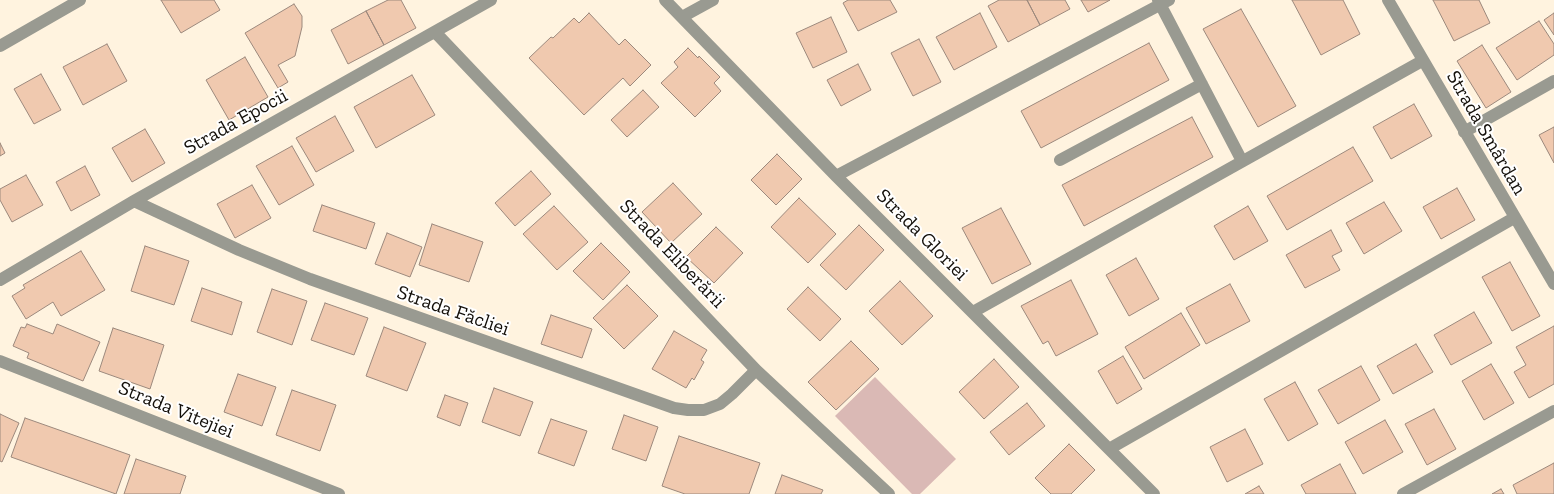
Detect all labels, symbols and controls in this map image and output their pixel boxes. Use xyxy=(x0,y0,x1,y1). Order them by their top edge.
street label: Strada Smârdan xyxy=(1441,67,1531,199)
street label: Strada Epocii xyxy=(180,84,292,160)
street label: Strada Gloriei xyxy=(871,184,973,286)
street label: Strada Eliberării xyxy=(614,195,730,313)
street label: Strada Făcliei xyxy=(394,281,512,341)
street label: Strada Vitejiei xyxy=(115,376,237,444)

